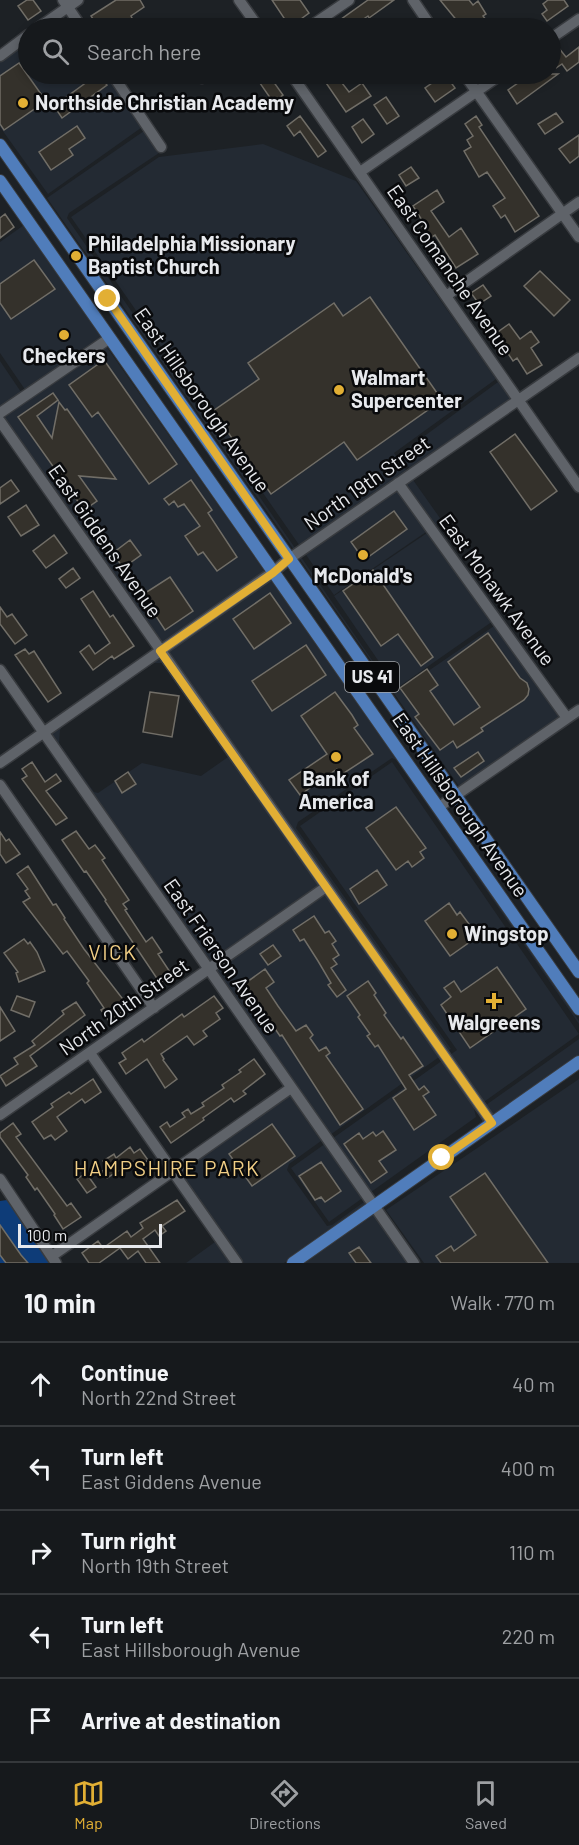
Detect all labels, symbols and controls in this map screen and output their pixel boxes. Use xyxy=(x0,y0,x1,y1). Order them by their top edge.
search box xyxy=(18,18,561,84)
icon: search xyxy=(39,35,72,68)
text: Search here xyxy=(87,38,201,64)
place label: Northside Christian Academy xyxy=(35,90,294,114)
marker: Northside Christian Academy xyxy=(16,96,30,110)
street label: East Comanche Avenue xyxy=(383,179,519,359)
place label: Philadelphia Missionary Baptist Church xyxy=(88,231,296,278)
marker: Philadelphia Missionary Baptist Church xyxy=(69,249,83,263)
route end xyxy=(94,285,120,311)
street label: East Hillsborough Avenue xyxy=(130,303,276,496)
marker: Checkers xyxy=(57,328,71,342)
place label: Checkers xyxy=(23,343,105,367)
place label: Walmart Supercenter xyxy=(351,365,462,412)
marker: Walmart Supercenter xyxy=(332,383,346,397)
street label: North 19th Street xyxy=(299,430,434,534)
street label: East Giddens Avenue xyxy=(44,459,168,621)
street label: East Mohawk Avenue xyxy=(435,509,561,670)
marker: McDonald's xyxy=(356,548,370,562)
place label: McDonald's xyxy=(313,563,413,587)
road number: US 41 xyxy=(345,662,399,692)
street label: East Hillsborough Avenue xyxy=(388,708,534,901)
marker: Bank of America xyxy=(329,750,343,764)
place label: Bank of America xyxy=(298,766,374,813)
street label: East Frierson Avenue xyxy=(159,873,284,1037)
place label: Wingstop xyxy=(464,921,549,945)
marker: Wingstop xyxy=(445,927,459,941)
district label: VICK xyxy=(88,939,138,964)
street label: North 20th Street xyxy=(54,953,193,1060)
marker: Walgreens xyxy=(487,994,501,1008)
place label: Walgreens xyxy=(447,1010,541,1034)
route start xyxy=(428,1144,454,1170)
district label: HAMPSHIRE PARK xyxy=(74,1155,260,1180)
scale bar xyxy=(18,1221,162,1248)
text: 100 m xyxy=(27,1225,67,1244)
text: 10 min xyxy=(24,1287,96,1318)
text: Walk · 770 m xyxy=(451,1290,555,1314)
text: Continue xyxy=(81,1359,169,1385)
icon: ahead xyxy=(24,1368,57,1401)
text: 40 m xyxy=(512,1372,555,1396)
text: North 22nd Street xyxy=(81,1385,237,1409)
text: Turn left xyxy=(81,1443,164,1469)
icon: left xyxy=(24,1452,57,1485)
text: 400 m xyxy=(501,1456,555,1480)
text: East Giddens Avenue xyxy=(81,1469,262,1493)
text: Turn right xyxy=(81,1527,176,1553)
icon: right xyxy=(24,1536,57,1569)
text: 110 m xyxy=(509,1540,555,1564)
text: North 19th Street xyxy=(81,1553,229,1577)
text: Turn left xyxy=(81,1611,164,1637)
icon: left xyxy=(24,1620,57,1653)
text: 220 m xyxy=(502,1624,555,1648)
text: East Hillsborough Avenue xyxy=(81,1637,301,1661)
icon: arrive xyxy=(24,1704,57,1737)
text: Arrive at destination xyxy=(81,1707,280,1733)
tab: Map xyxy=(72,1777,105,1832)
tab: Directions xyxy=(249,1777,321,1832)
tab: Saved xyxy=(465,1777,507,1832)

